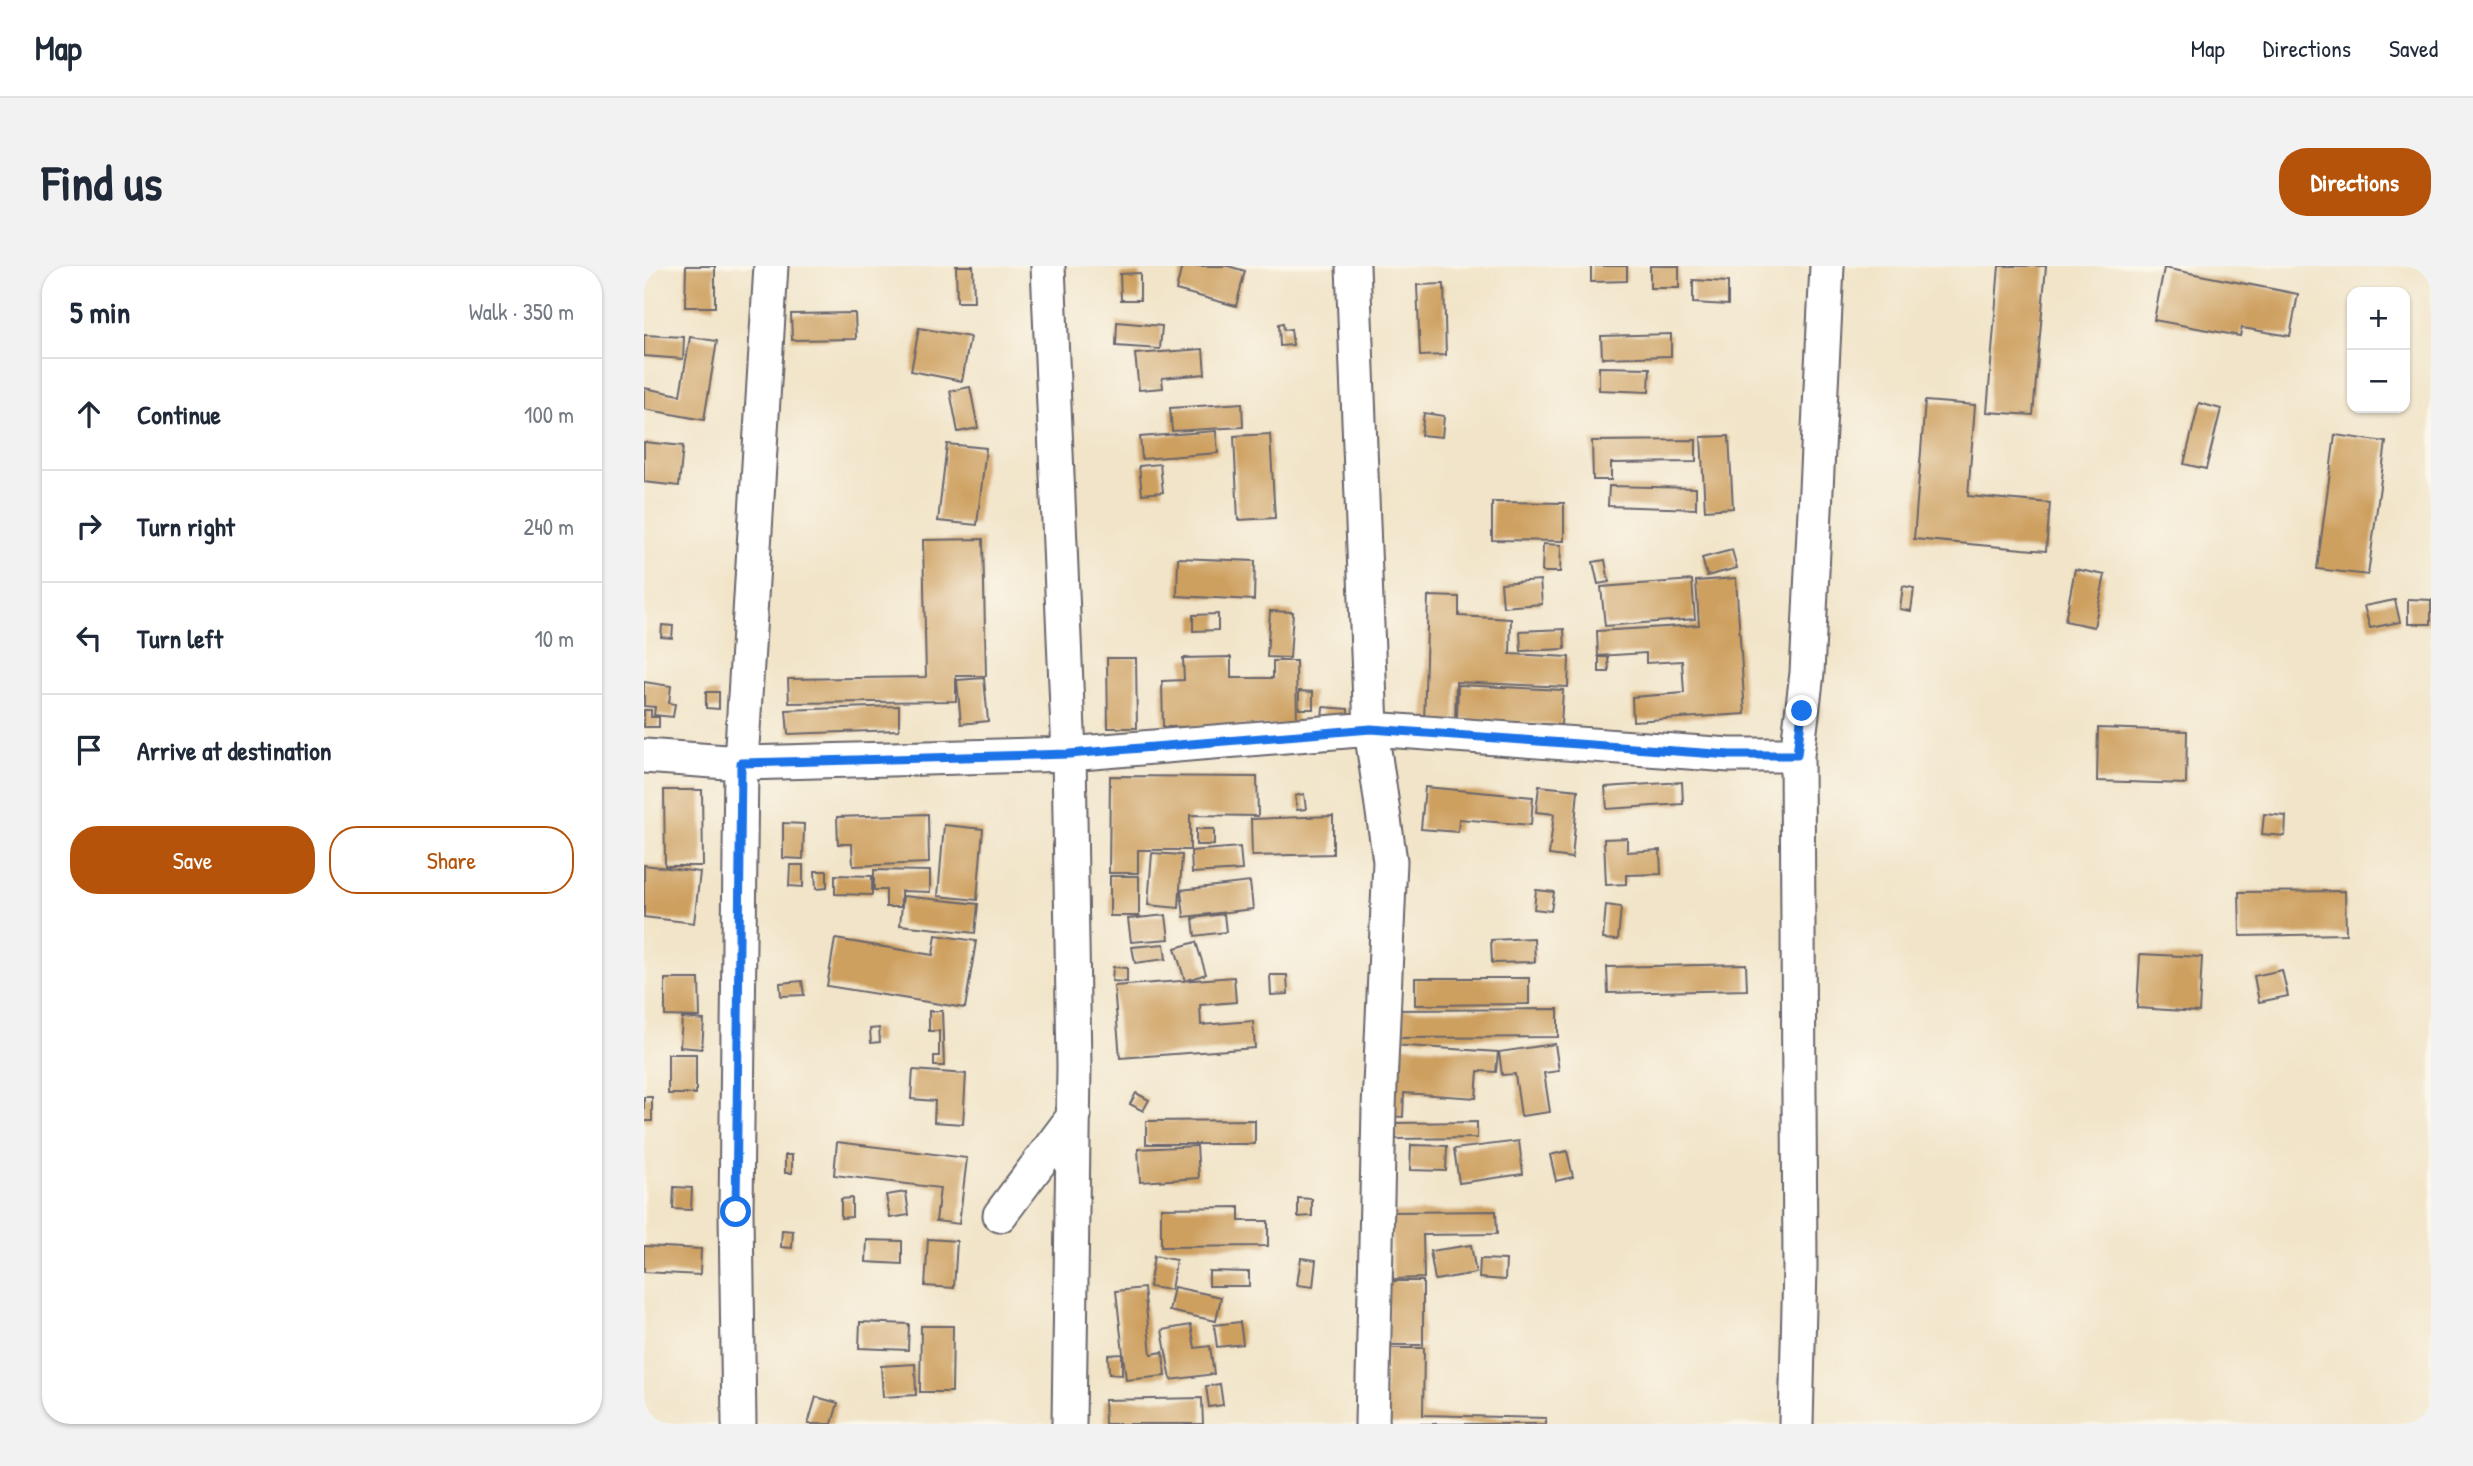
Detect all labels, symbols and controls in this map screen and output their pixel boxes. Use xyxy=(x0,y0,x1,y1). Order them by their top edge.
text: Map xyxy=(35,26,82,70)
text: Map xyxy=(2191,32,2225,64)
text: Directions xyxy=(2263,32,2351,64)
text: Saved xyxy=(2389,32,2438,64)
button: Directions xyxy=(2279,148,2431,216)
text: Find us xyxy=(42,149,162,215)
map controls xyxy=(2347,287,2410,413)
button: + xyxy=(2347,287,2410,350)
text: 5 min xyxy=(70,292,130,332)
text: Walk · 350 m xyxy=(469,296,574,327)
button: − xyxy=(2347,350,2410,413)
icon: ahead xyxy=(70,395,108,433)
text: Continue xyxy=(137,397,221,432)
text: 100 m xyxy=(524,399,574,430)
icon: right xyxy=(70,507,108,545)
text: Turn right xyxy=(137,509,235,544)
text: 240 m xyxy=(523,511,574,542)
icon: left xyxy=(70,619,108,657)
text: Turn left xyxy=(137,621,223,656)
text: 10 m xyxy=(534,623,574,654)
route end xyxy=(1786,695,1817,726)
icon: arrive xyxy=(70,731,108,769)
text: Arrive at destination xyxy=(137,733,332,768)
button: Save xyxy=(70,826,315,894)
button: Share xyxy=(329,826,574,894)
route start xyxy=(720,1196,751,1227)

